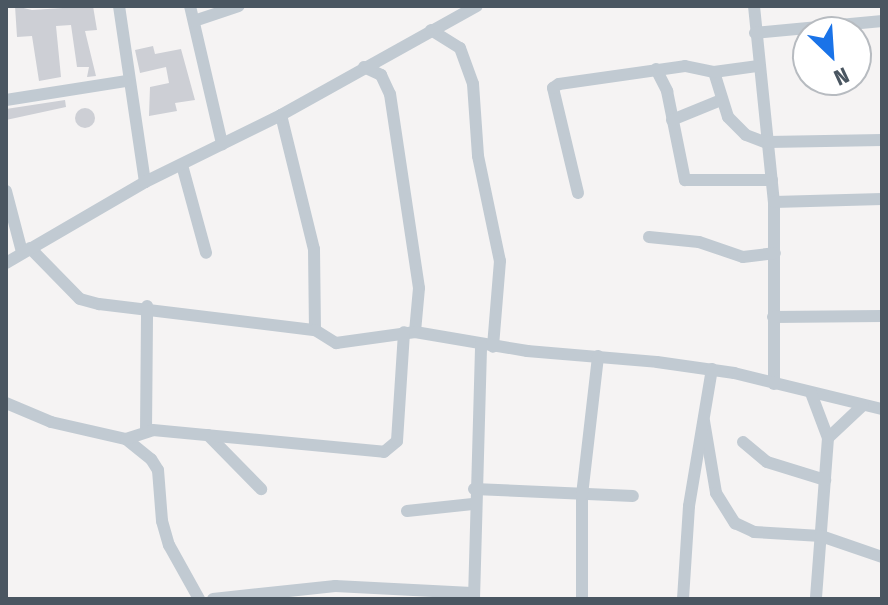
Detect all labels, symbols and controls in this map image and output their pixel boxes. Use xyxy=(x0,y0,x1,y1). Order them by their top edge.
north arrow xyxy=(792,16,872,96)
text: N xyxy=(830,61,853,91)

